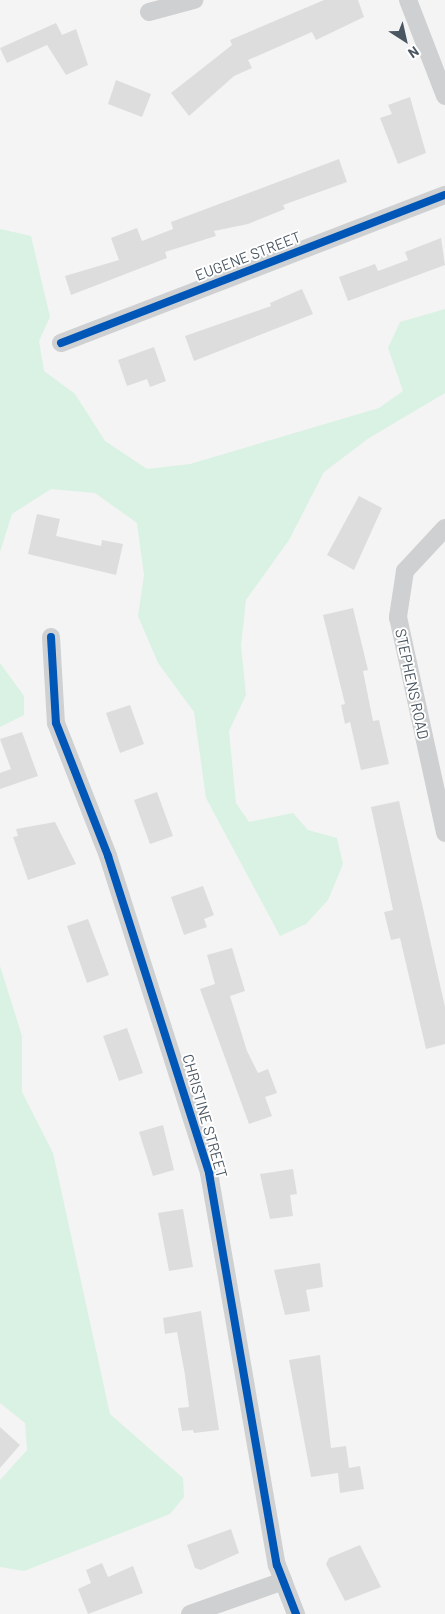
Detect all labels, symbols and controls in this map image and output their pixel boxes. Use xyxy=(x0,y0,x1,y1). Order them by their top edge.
north arrow xyxy=(380,15,430,65)
text: N xyxy=(405,43,423,62)
street label: EUGENE STREET xyxy=(193,228,303,284)
street label: STEPHENS ROAD xyxy=(391,627,433,741)
street label: CHRISTINE STREET xyxy=(179,1052,231,1180)

